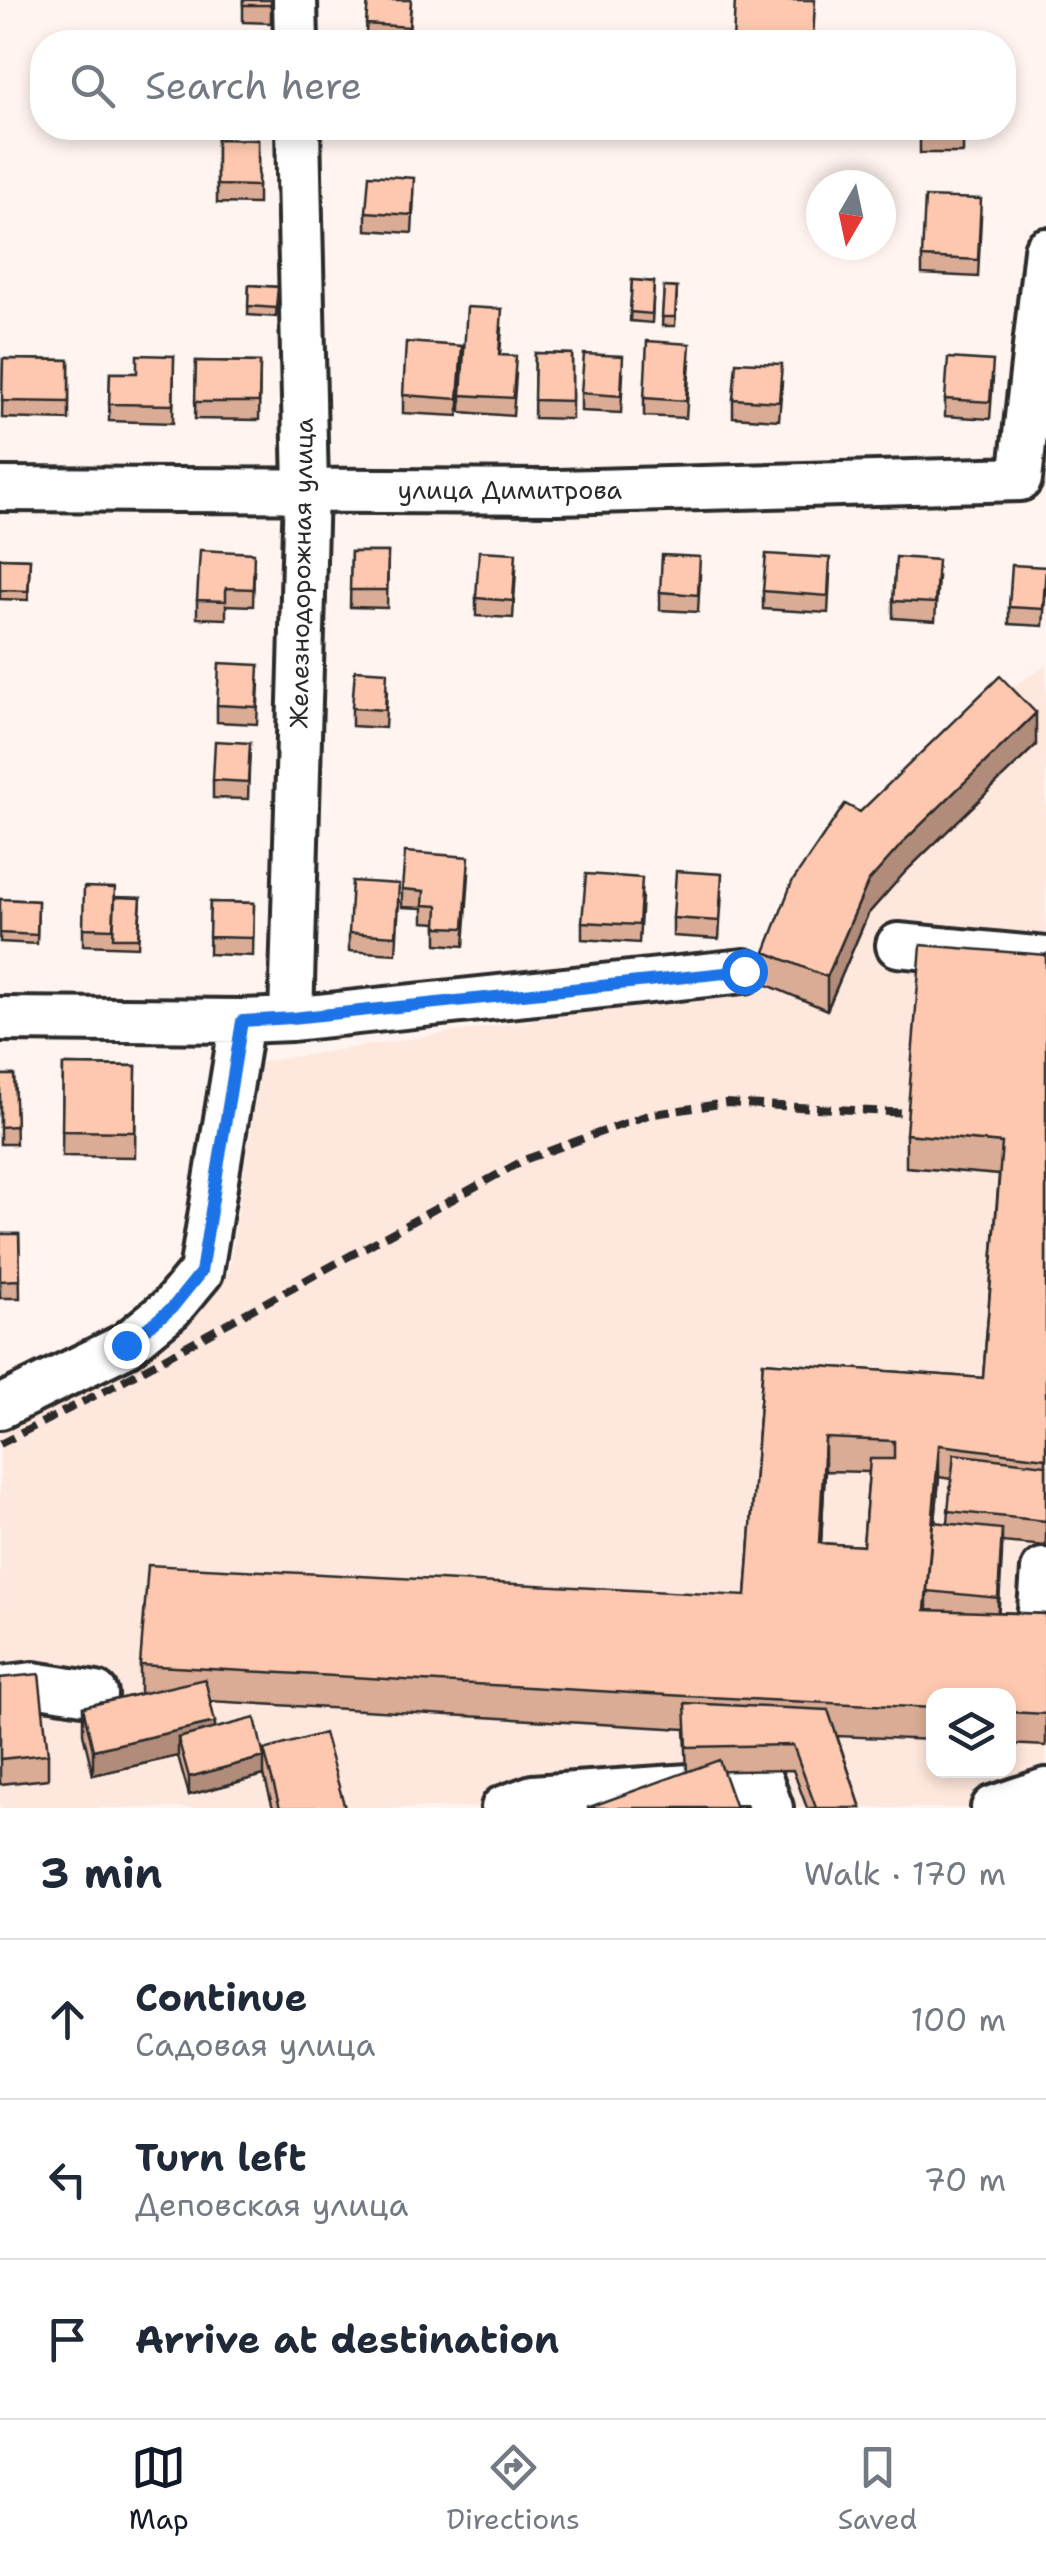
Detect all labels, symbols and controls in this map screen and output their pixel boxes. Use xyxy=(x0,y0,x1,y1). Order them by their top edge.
search box xyxy=(30,30,1016,140)
icon: search xyxy=(65,58,120,113)
text: Search here xyxy=(145,60,362,111)
north arrow xyxy=(806,170,896,260)
street label: Железнодорожная улица xyxy=(281,417,321,729)
street label: улица Димитрова xyxy=(398,473,623,507)
route start xyxy=(722,949,768,995)
route end xyxy=(104,1323,150,1369)
map controls xyxy=(926,1688,1016,1778)
button: layers xyxy=(926,1688,1016,1778)
text: 3 min xyxy=(40,1845,162,1901)
text: Walk · 170 m xyxy=(804,1852,1006,1895)
text: Continue xyxy=(135,1972,307,2023)
icon: ahead xyxy=(40,1992,95,2047)
text: 100 m xyxy=(910,1998,1006,2041)
text: Садовая улица xyxy=(135,2023,375,2066)
text: Turn left xyxy=(135,2132,307,2183)
icon: left xyxy=(40,2152,95,2207)
text: 70 m xyxy=(923,2158,1006,2201)
text: Деповская улица xyxy=(135,2183,408,2226)
icon: arrive xyxy=(40,2312,95,2367)
text: Arrive at destination xyxy=(135,2314,559,2365)
tab: Map xyxy=(129,2440,189,2538)
tab: Directions xyxy=(446,2440,580,2538)
tab: Saved xyxy=(838,2440,917,2538)

